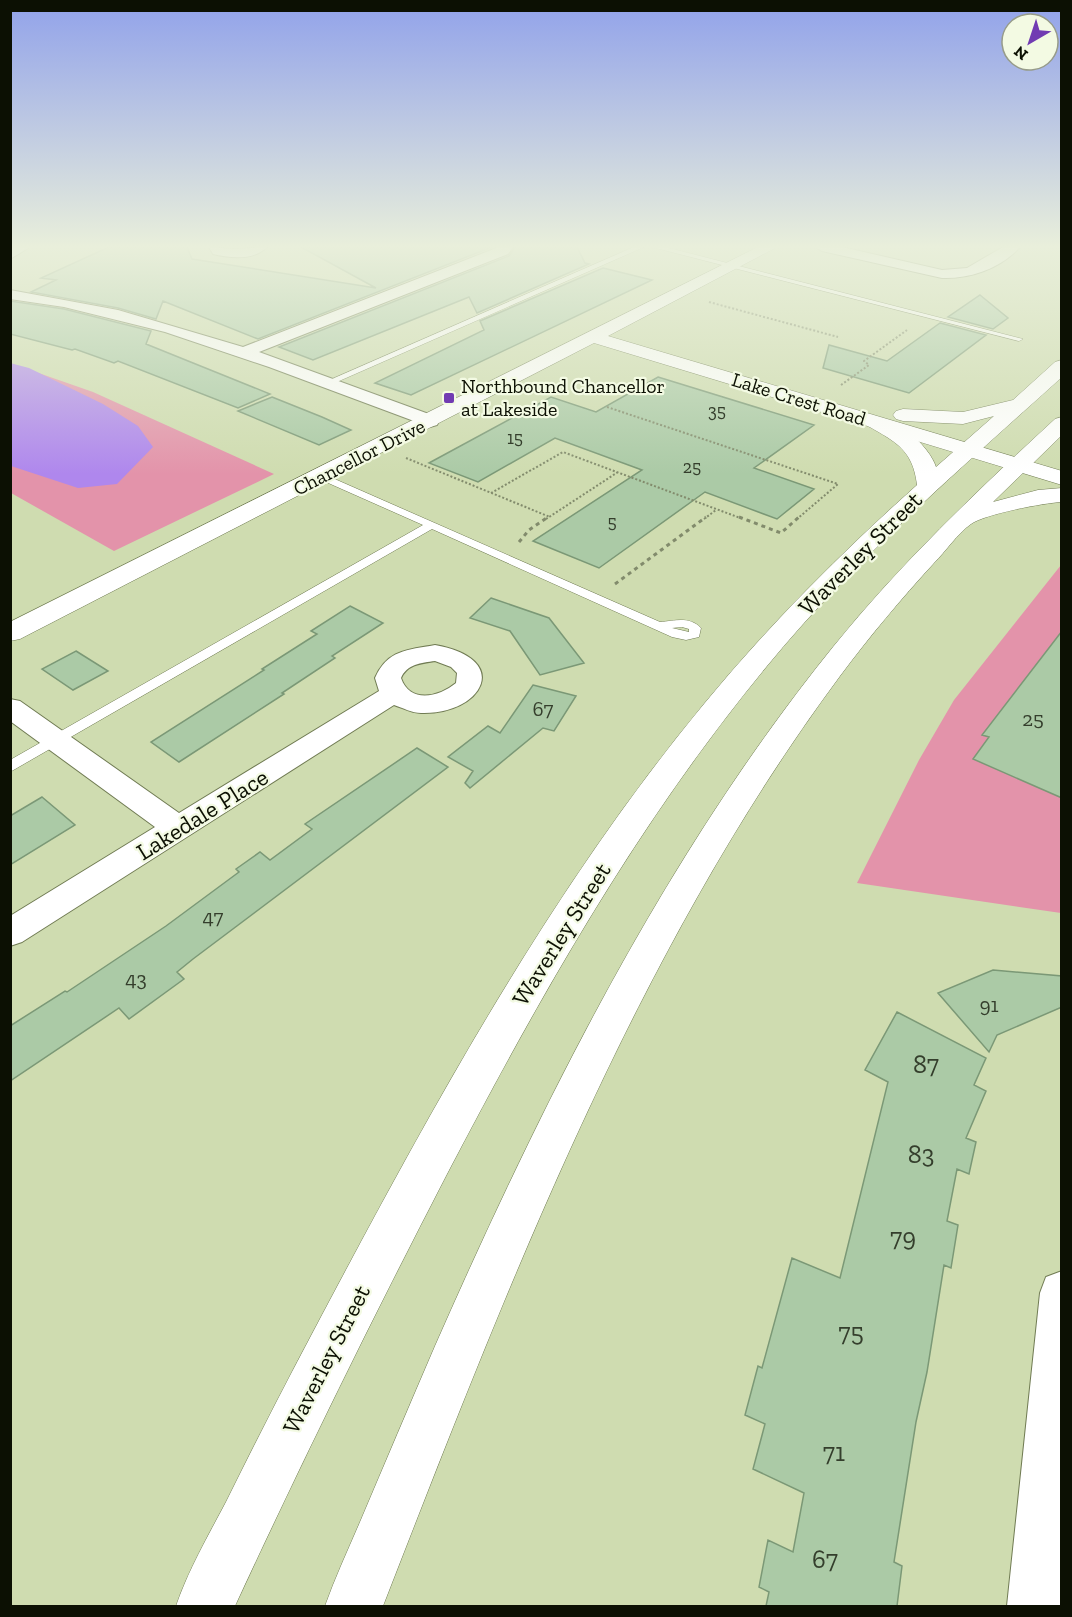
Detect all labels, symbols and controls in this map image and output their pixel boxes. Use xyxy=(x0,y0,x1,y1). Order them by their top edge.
north arrow xyxy=(1000,12,1060,72)
text: N xyxy=(1010,42,1032,64)
street label: Lake Crest Road xyxy=(729,367,869,431)
place label: Northbound Chancellor at Lakeside xyxy=(461,374,665,421)
marker: Northbound Chancellor at Lakeside xyxy=(442,391,456,405)
house number: 35 xyxy=(708,400,726,422)
street label: Chancellor Drive xyxy=(289,414,429,500)
house number: 15 xyxy=(507,427,523,449)
house number: 25 xyxy=(683,456,701,478)
street label: Waverley Street xyxy=(792,485,928,621)
house number: 5 xyxy=(607,511,617,533)
house number: 67 xyxy=(532,696,554,721)
house number: 25 xyxy=(1022,706,1044,731)
street label: Lakedale Place xyxy=(131,762,273,866)
street label: Waverley Street xyxy=(505,857,617,1011)
house number: 47 xyxy=(203,904,224,929)
house number: 43 xyxy=(125,966,147,991)
house number: 91 xyxy=(979,992,999,1017)
house number: 87 xyxy=(913,1048,939,1080)
house number: 83 xyxy=(908,1138,934,1170)
house number: 79 xyxy=(890,1221,916,1253)
street label: Waverley Street xyxy=(276,1280,376,1438)
house number: 75 xyxy=(838,1316,864,1348)
house number: 71 xyxy=(823,1436,845,1468)
house number: 67 xyxy=(812,1543,838,1575)

